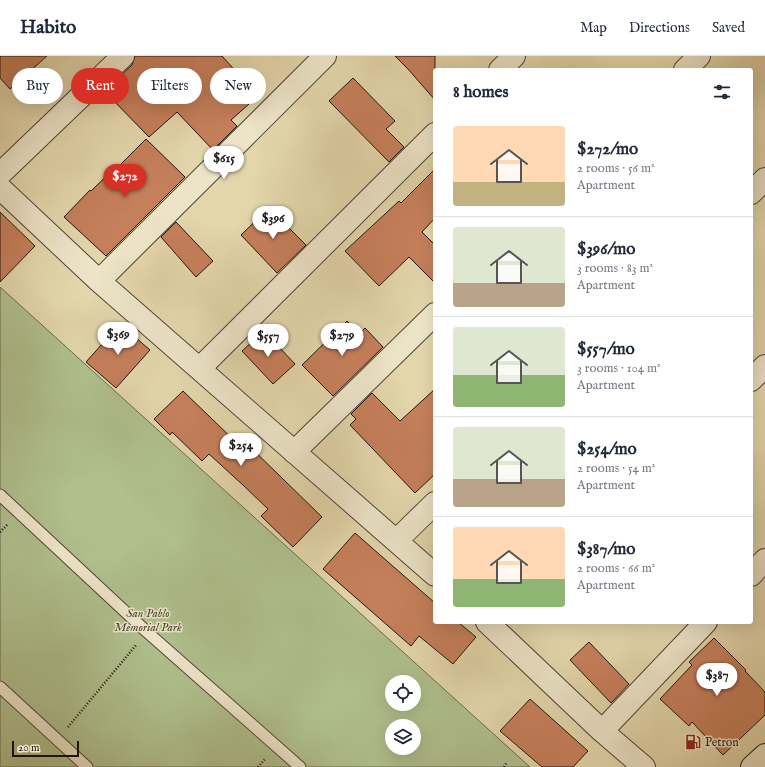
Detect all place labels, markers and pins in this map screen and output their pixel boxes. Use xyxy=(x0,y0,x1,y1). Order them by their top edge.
pin: $615 xyxy=(200,146,248,180)
pin: $272 xyxy=(101,164,149,198)
pin: $396 xyxy=(249,206,297,240)
pin: $369 xyxy=(94,322,142,356)
pin: $279 xyxy=(318,323,366,357)
pin: $557 xyxy=(244,324,292,358)
pin: $254 xyxy=(217,433,265,467)
pin: $387 xyxy=(693,663,741,697)
fuel station icon: Petron xyxy=(684,733,702,751)
place label: Petron xyxy=(705,735,739,750)

